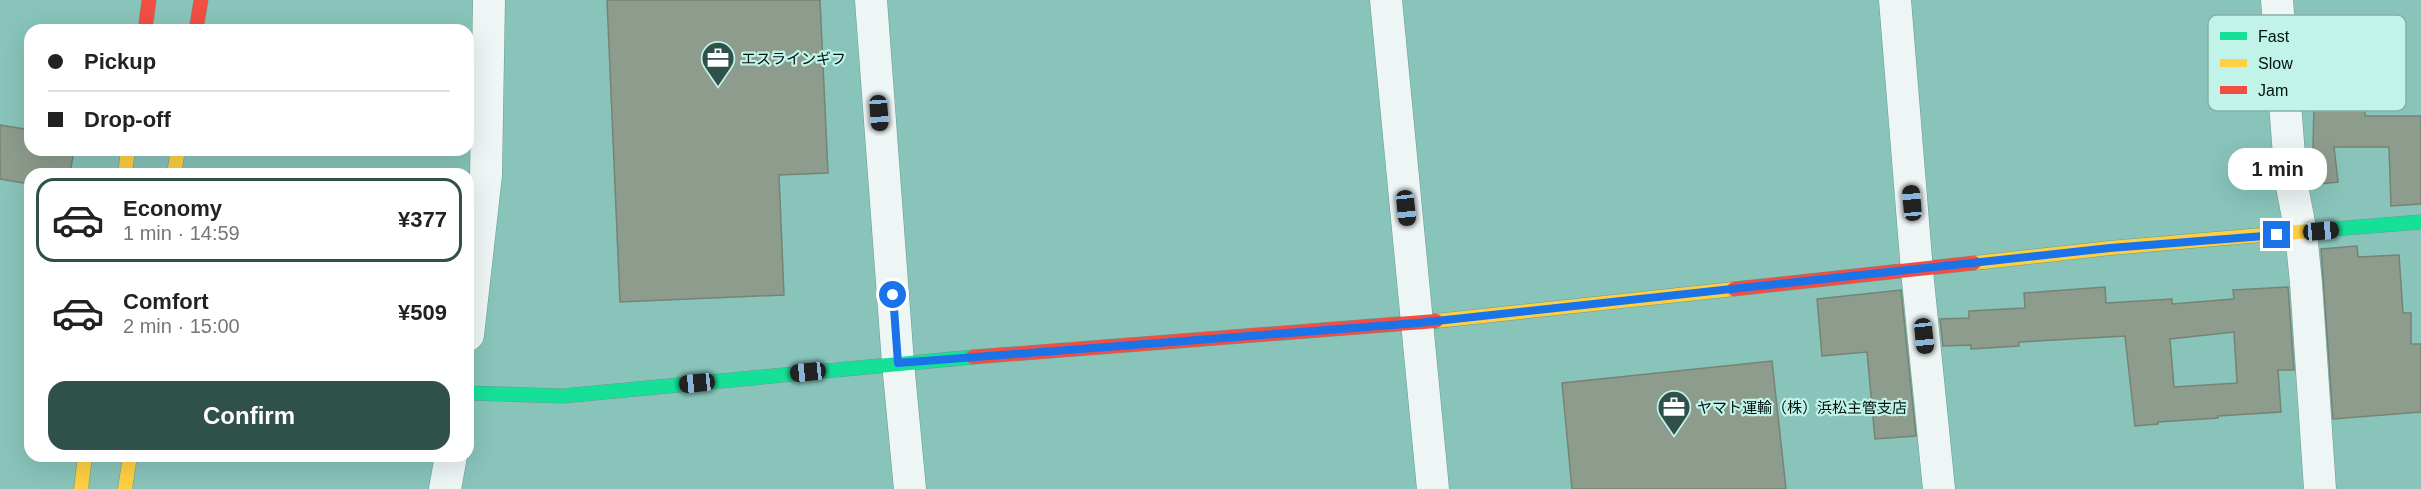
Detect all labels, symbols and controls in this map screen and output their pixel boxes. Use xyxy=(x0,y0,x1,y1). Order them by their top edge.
legend xyxy=(2208,15,2406,111)
text: Fast xyxy=(2258,28,2290,45)
office icon: エスラインギフ xyxy=(700,40,736,87)
text: Pickup xyxy=(84,49,156,74)
place label: エスラインギフ xyxy=(741,50,846,67)
text: Slow xyxy=(2258,55,2293,72)
text: Jam xyxy=(2258,82,2288,99)
car xyxy=(869,94,889,132)
text: Drop-off xyxy=(84,107,171,132)
callout: 1 min xyxy=(2228,148,2326,190)
text: 1 min xyxy=(2251,158,2304,180)
car xyxy=(1901,184,1923,222)
car xyxy=(1395,189,1417,227)
icon: car xyxy=(51,193,105,247)
text: Economy xyxy=(123,196,222,221)
text: ¥377 xyxy=(398,207,447,232)
car xyxy=(2302,220,2340,242)
route end xyxy=(2263,221,2290,248)
text: 1 min · 14:59 xyxy=(123,222,240,244)
route start xyxy=(879,281,906,308)
icon: car xyxy=(51,286,105,340)
text: Comfort xyxy=(123,289,209,314)
text: ¥509 xyxy=(398,300,447,325)
text: 2 min · 15:00 xyxy=(123,315,240,337)
car xyxy=(1913,317,1935,355)
car xyxy=(789,361,827,383)
car xyxy=(678,372,716,394)
button: Confirm xyxy=(48,381,450,450)
office icon: ヤマト運輸（株）浜松主管支店 xyxy=(1656,389,1692,436)
place label: ヤマト運輸（株）浜松主管支店 xyxy=(1697,399,1907,416)

